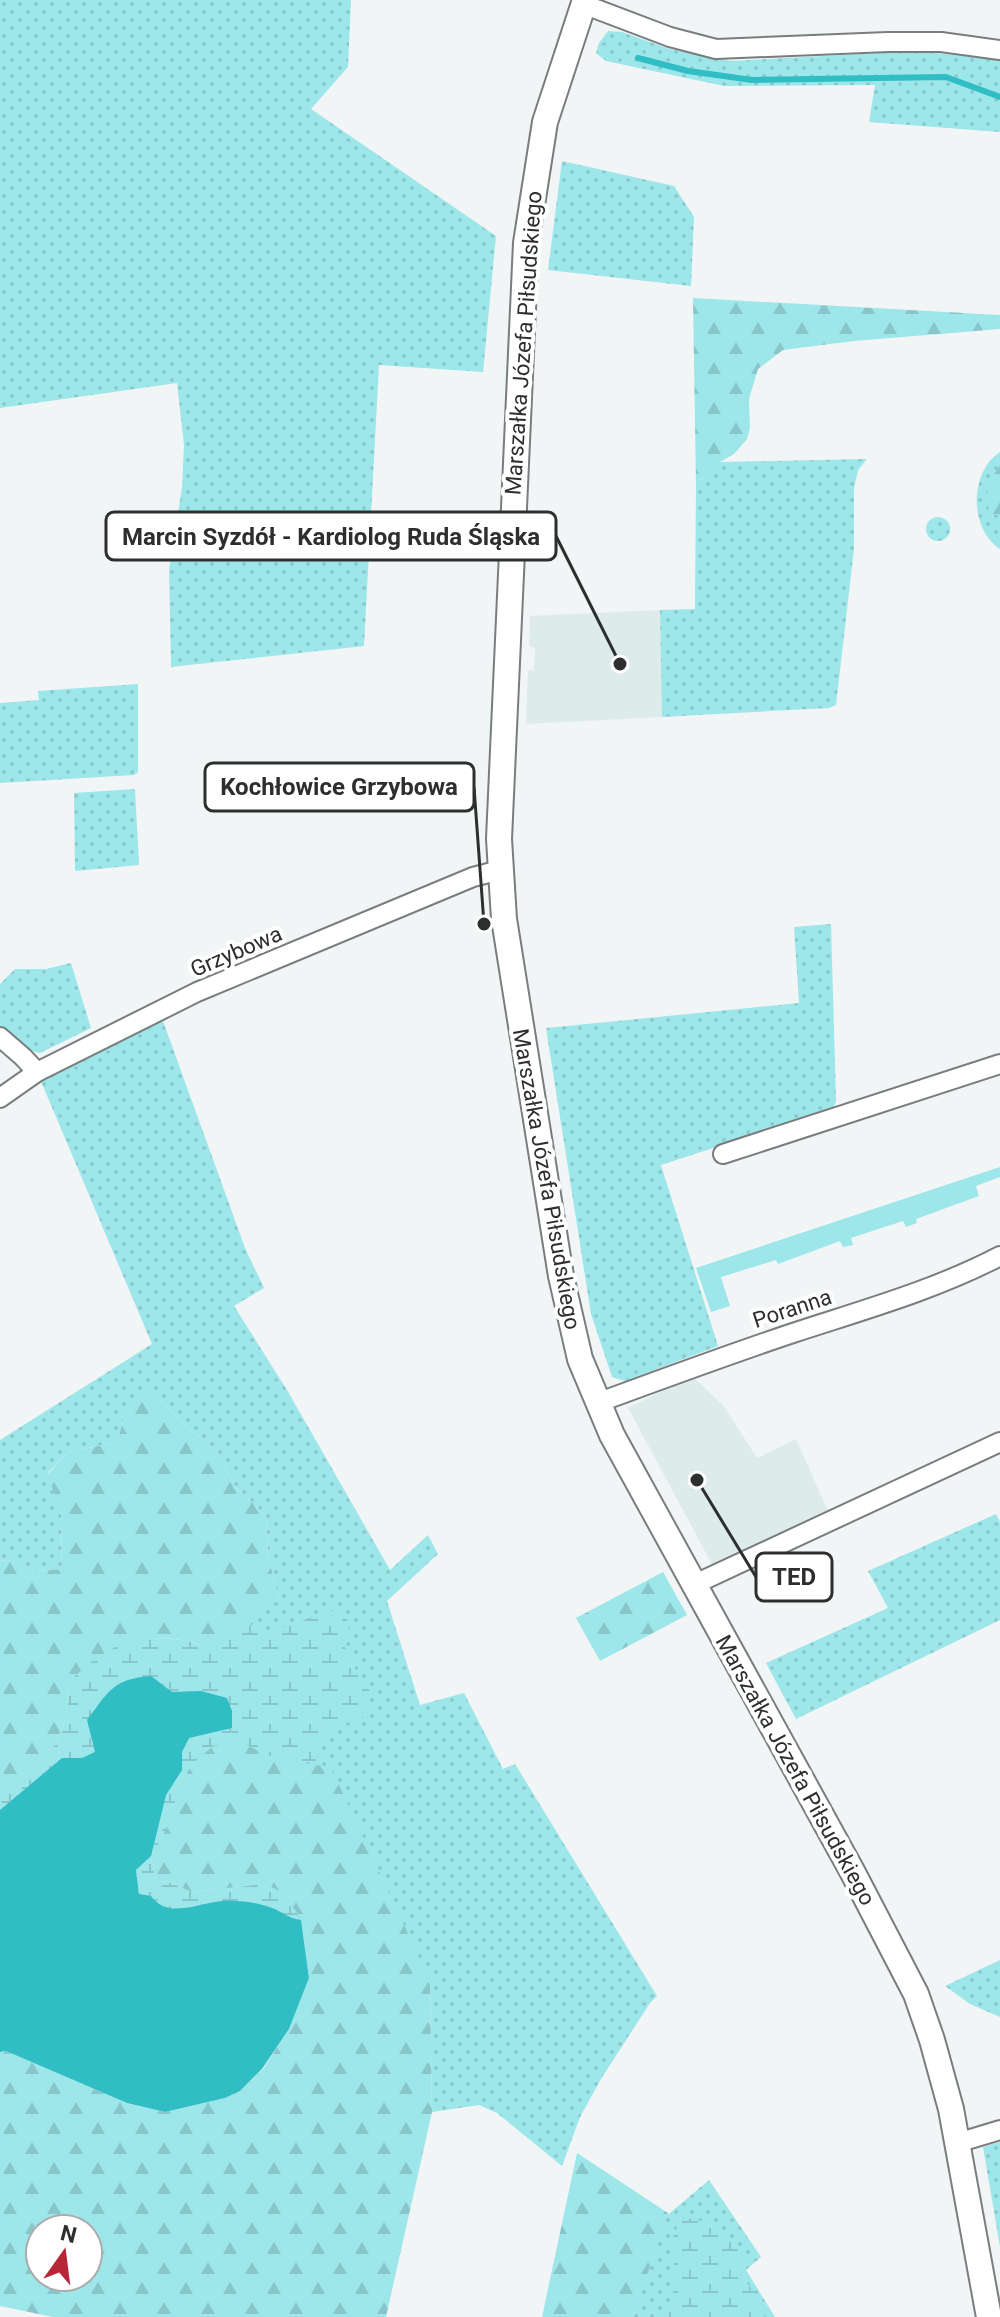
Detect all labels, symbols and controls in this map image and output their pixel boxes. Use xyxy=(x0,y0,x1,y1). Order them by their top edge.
street label: Marszałka Józefa Piłsudskiego xyxy=(500,190,547,496)
callout: Marcin Syzdół - Kardiolog Ruda Śląska xyxy=(106,512,556,560)
text: Marcin Syzdół - Kardiolog Ruda Śląska xyxy=(122,523,540,551)
callout: Kochłowice Grzybowa xyxy=(205,763,474,811)
text: Kochłowice Grzybowa xyxy=(220,773,458,801)
street label: Grzybowa xyxy=(187,921,286,982)
street label: Marszałka Józefa Piłsudskiego xyxy=(508,1027,585,1331)
street label: Poranna xyxy=(750,1284,835,1333)
callout: TED xyxy=(756,1553,832,1601)
text: TED xyxy=(772,1563,816,1591)
street label: Marszałka Józefa Piłsudskiego xyxy=(711,1631,880,1910)
north arrow xyxy=(24,2213,104,2293)
text: N xyxy=(58,2220,79,2248)

